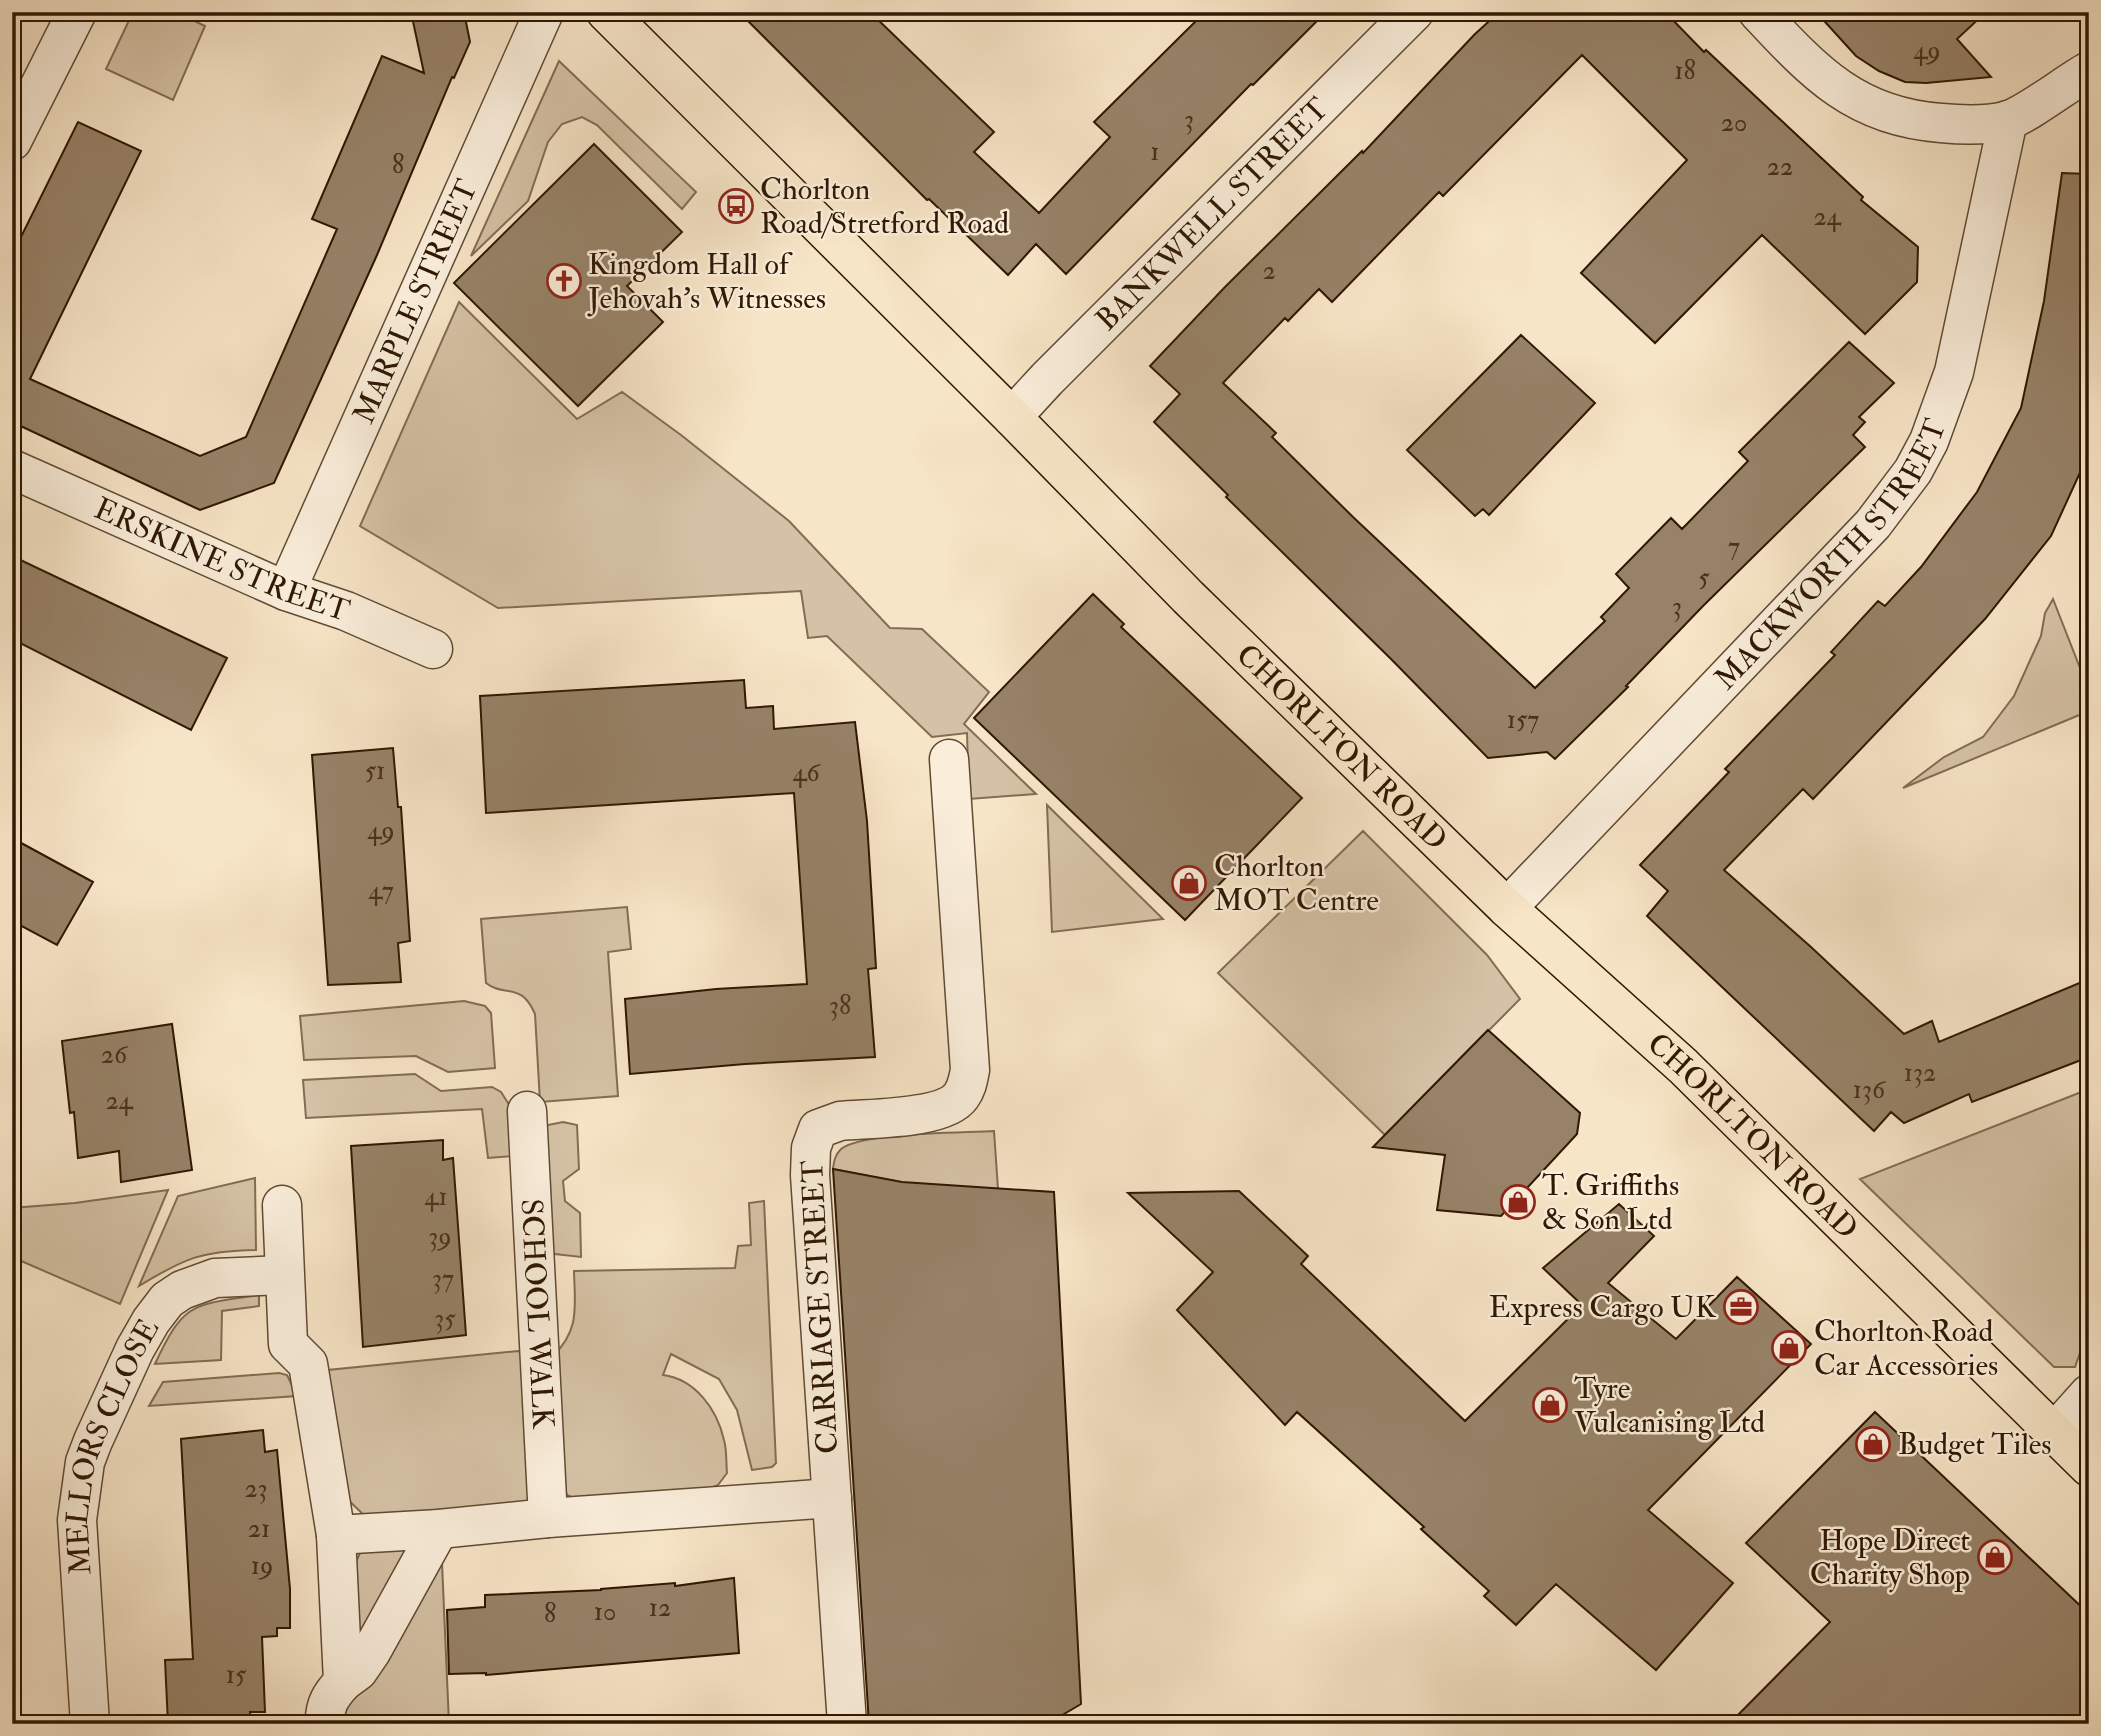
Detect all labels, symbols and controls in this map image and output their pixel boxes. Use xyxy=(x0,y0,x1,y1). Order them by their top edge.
house number: 49 xyxy=(1913,35,1941,67)
house number: 18 xyxy=(1674,55,1696,87)
street label: BANKWELL STREET xyxy=(1088,90,1336,338)
house number: 3 xyxy=(1184,104,1194,136)
house number: 20 xyxy=(1721,107,1747,139)
house number: 1 xyxy=(1150,136,1160,168)
house number: 8 xyxy=(392,149,404,181)
house number: 22 xyxy=(1767,151,1793,183)
place label: Chorlton Road/Stretford Road xyxy=(760,171,1009,242)
street label: MARPLE STREET xyxy=(345,174,485,429)
bus stop icon: Chorlton Road/Stretford Road xyxy=(717,187,755,225)
house number: 24 xyxy=(1813,201,1842,233)
place label: Kingdom Hall of Jehovah's Witnesses xyxy=(587,246,826,317)
house number: 2 xyxy=(1262,255,1276,287)
church icon: Kingdom Hall of Jehovah's Witnesses xyxy=(545,262,583,300)
street label: MACKWORTH STREET xyxy=(1707,414,1954,697)
street label: ERSKINE STREET xyxy=(89,490,354,629)
house number: 7 xyxy=(1728,531,1740,563)
house number: 5 xyxy=(1698,562,1710,594)
house number: 3 xyxy=(1672,591,1682,623)
street label: CHORLTON ROAD xyxy=(1229,636,1455,858)
house number: 157 xyxy=(1507,704,1539,736)
house number: 51 xyxy=(365,755,385,787)
house number: 46 xyxy=(792,757,821,789)
house number: 49 xyxy=(367,815,395,847)
place label: Chorlton MOT Centre xyxy=(1214,848,1379,919)
shop icon: Chorlton MOT Centre xyxy=(1170,864,1208,902)
house number: 47 xyxy=(368,875,394,907)
house number: 38 xyxy=(829,990,851,1022)
street label: CHORLTON ROAD xyxy=(1640,1025,1866,1247)
house number: 26 xyxy=(101,1039,129,1071)
house number: 132 xyxy=(1904,1057,1936,1089)
house number: 136 xyxy=(1853,1074,1887,1106)
house number: 24 xyxy=(105,1085,134,1117)
street label: CARRIAGE STREET xyxy=(794,1159,846,1455)
place label: T. Griffiths & Son Ltd xyxy=(1542,1167,1679,1238)
house number: 41 xyxy=(424,1181,448,1213)
shop icon: T. Griffiths & Son Ltd xyxy=(1499,1183,1537,1221)
street label: SCHOOL WALK xyxy=(513,1198,562,1431)
house number: 39 xyxy=(428,1221,452,1253)
house number: 37 xyxy=(432,1263,454,1295)
office icon: Express Cargo UK xyxy=(1722,1288,1760,1326)
place label: Express Cargo UK xyxy=(1489,1289,1717,1326)
house number: 35 xyxy=(434,1303,456,1335)
street label: MELLORS CLOSE xyxy=(58,1312,167,1576)
place label: Chorlton Road Car Accessories xyxy=(1814,1313,1998,1384)
shop icon: Chorlton Road Car Accessories xyxy=(1770,1329,1808,1367)
place label: Tyre Vulcanising Ltd xyxy=(1574,1370,1765,1441)
shop icon: Tyre Vulcanising Ltd xyxy=(1531,1386,1569,1424)
shop icon: Budget Tiles xyxy=(1854,1425,1892,1463)
place label: Budget Tiles xyxy=(1898,1426,2052,1463)
house number: 23 xyxy=(244,1473,268,1505)
house number: 21 xyxy=(248,1513,270,1545)
place label: Hope Direct Charity Shop xyxy=(1810,1522,1970,1593)
shop icon: Hope Direct Charity Shop xyxy=(1976,1538,2014,1576)
house number: 19 xyxy=(251,1550,273,1582)
house number: 12 xyxy=(649,1592,671,1624)
house number: 10 xyxy=(594,1596,616,1628)
house number: 8 xyxy=(544,1598,556,1630)
house number: 15 xyxy=(226,1659,247,1691)

